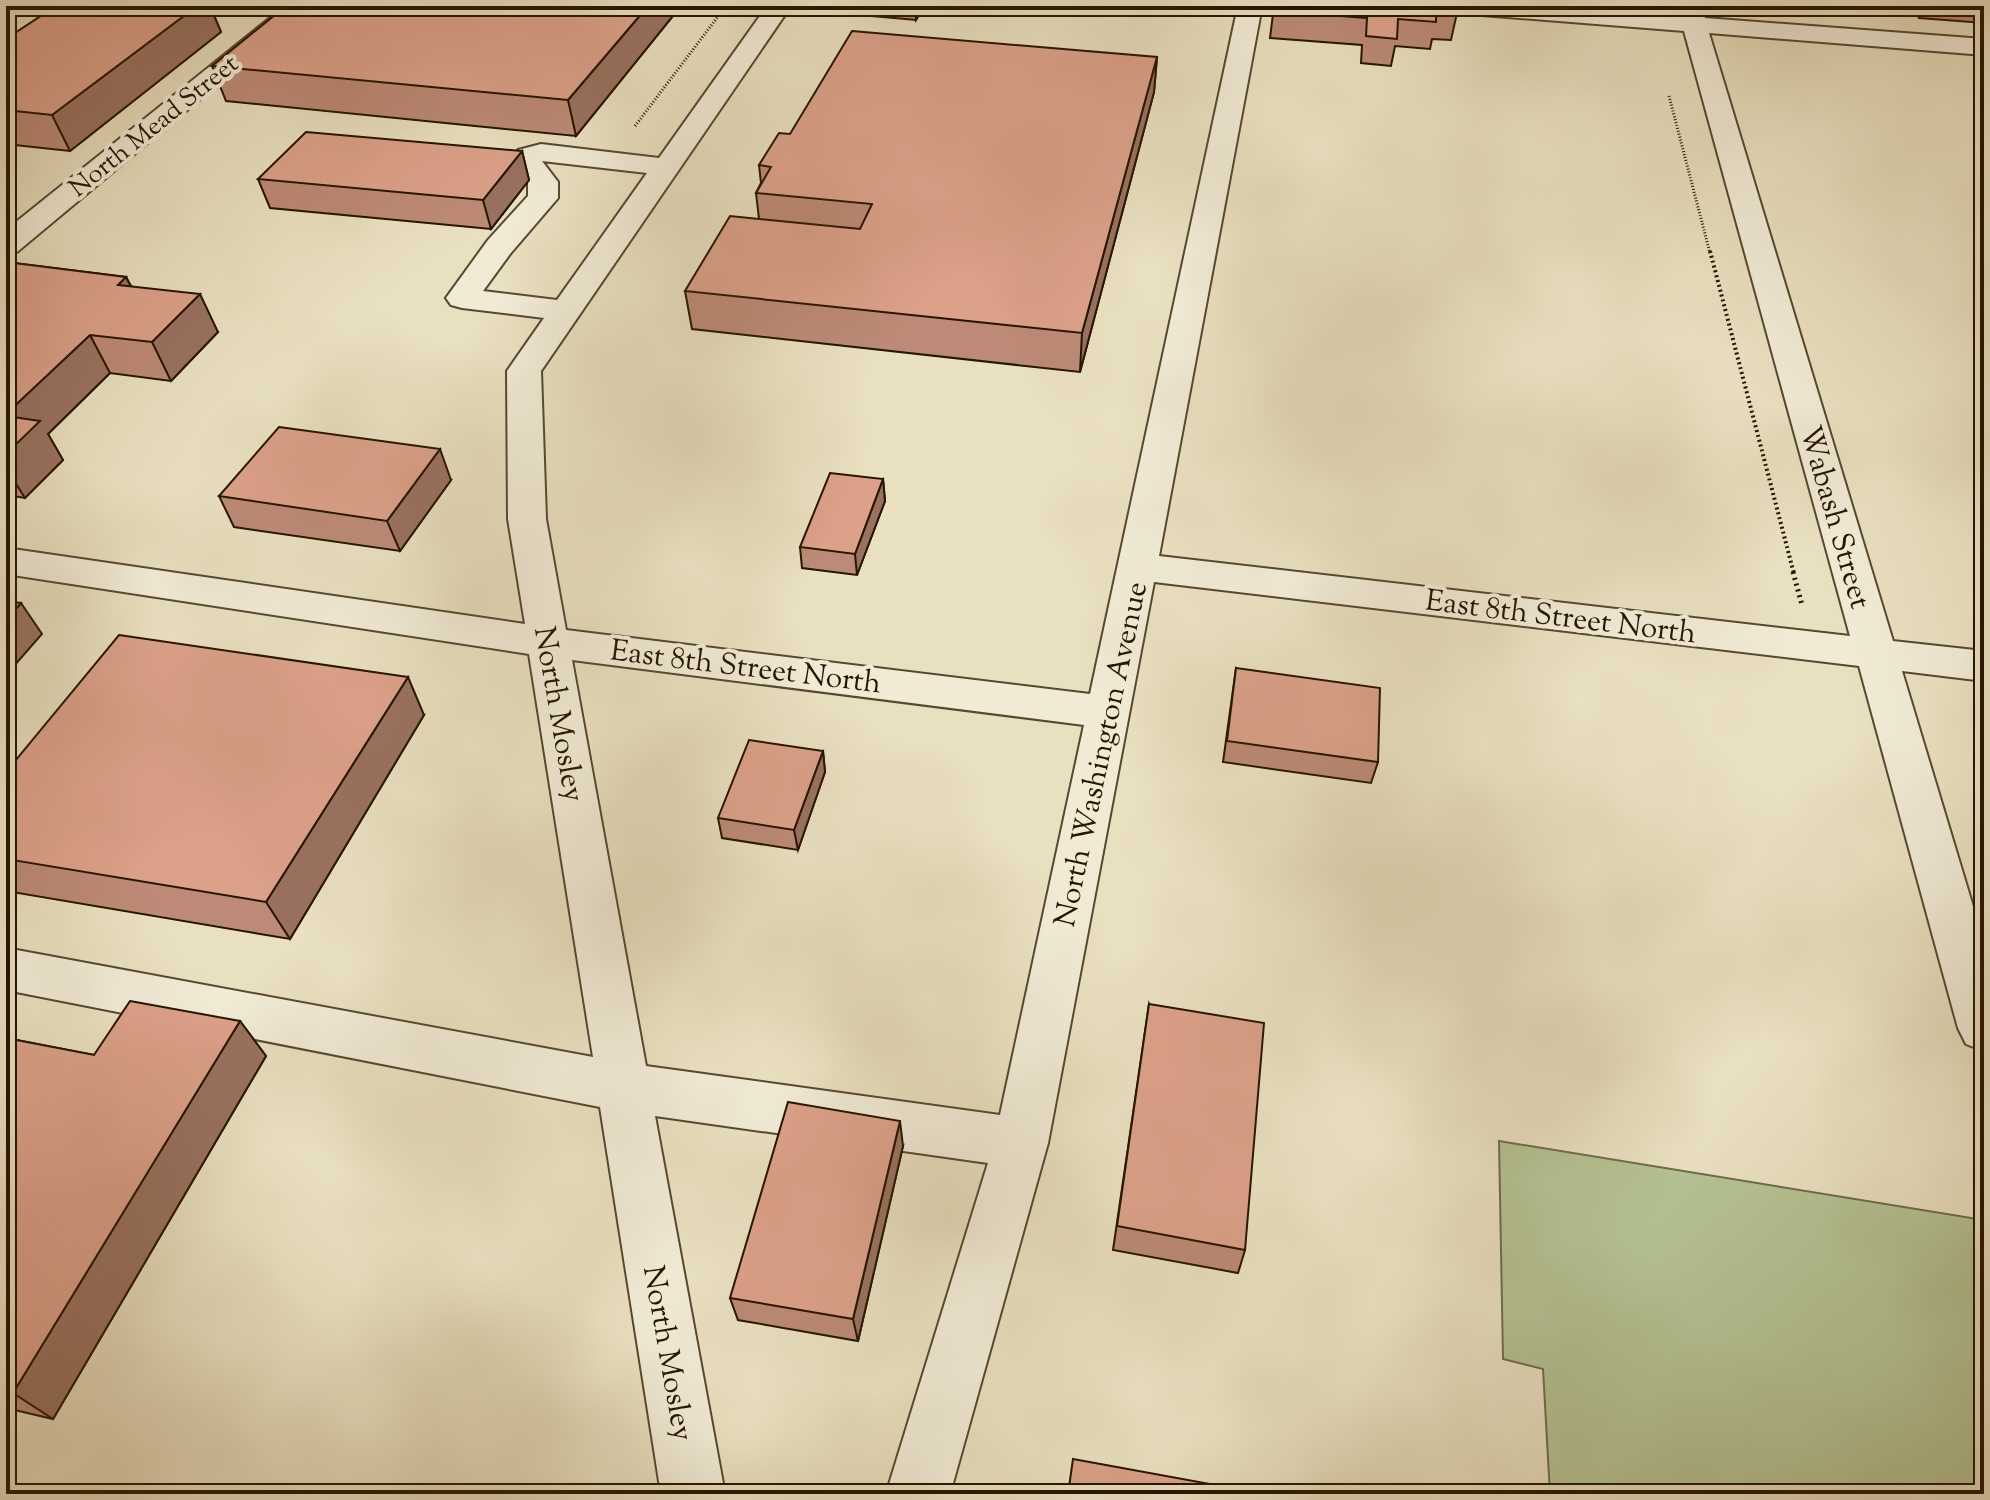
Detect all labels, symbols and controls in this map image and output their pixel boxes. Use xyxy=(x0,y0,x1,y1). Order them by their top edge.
street label: North Mead Street xyxy=(62,47,247,207)
street label: Wabash Street xyxy=(1787,421,1880,614)
street label: North Washington Avenue xyxy=(1045,578,1160,931)
street label: East 8th Street North xyxy=(1423,581,1699,656)
street label: North Mosley xyxy=(521,623,594,806)
street label: East 8th Street North xyxy=(608,631,884,706)
street label: North Mosley xyxy=(630,1262,703,1445)

